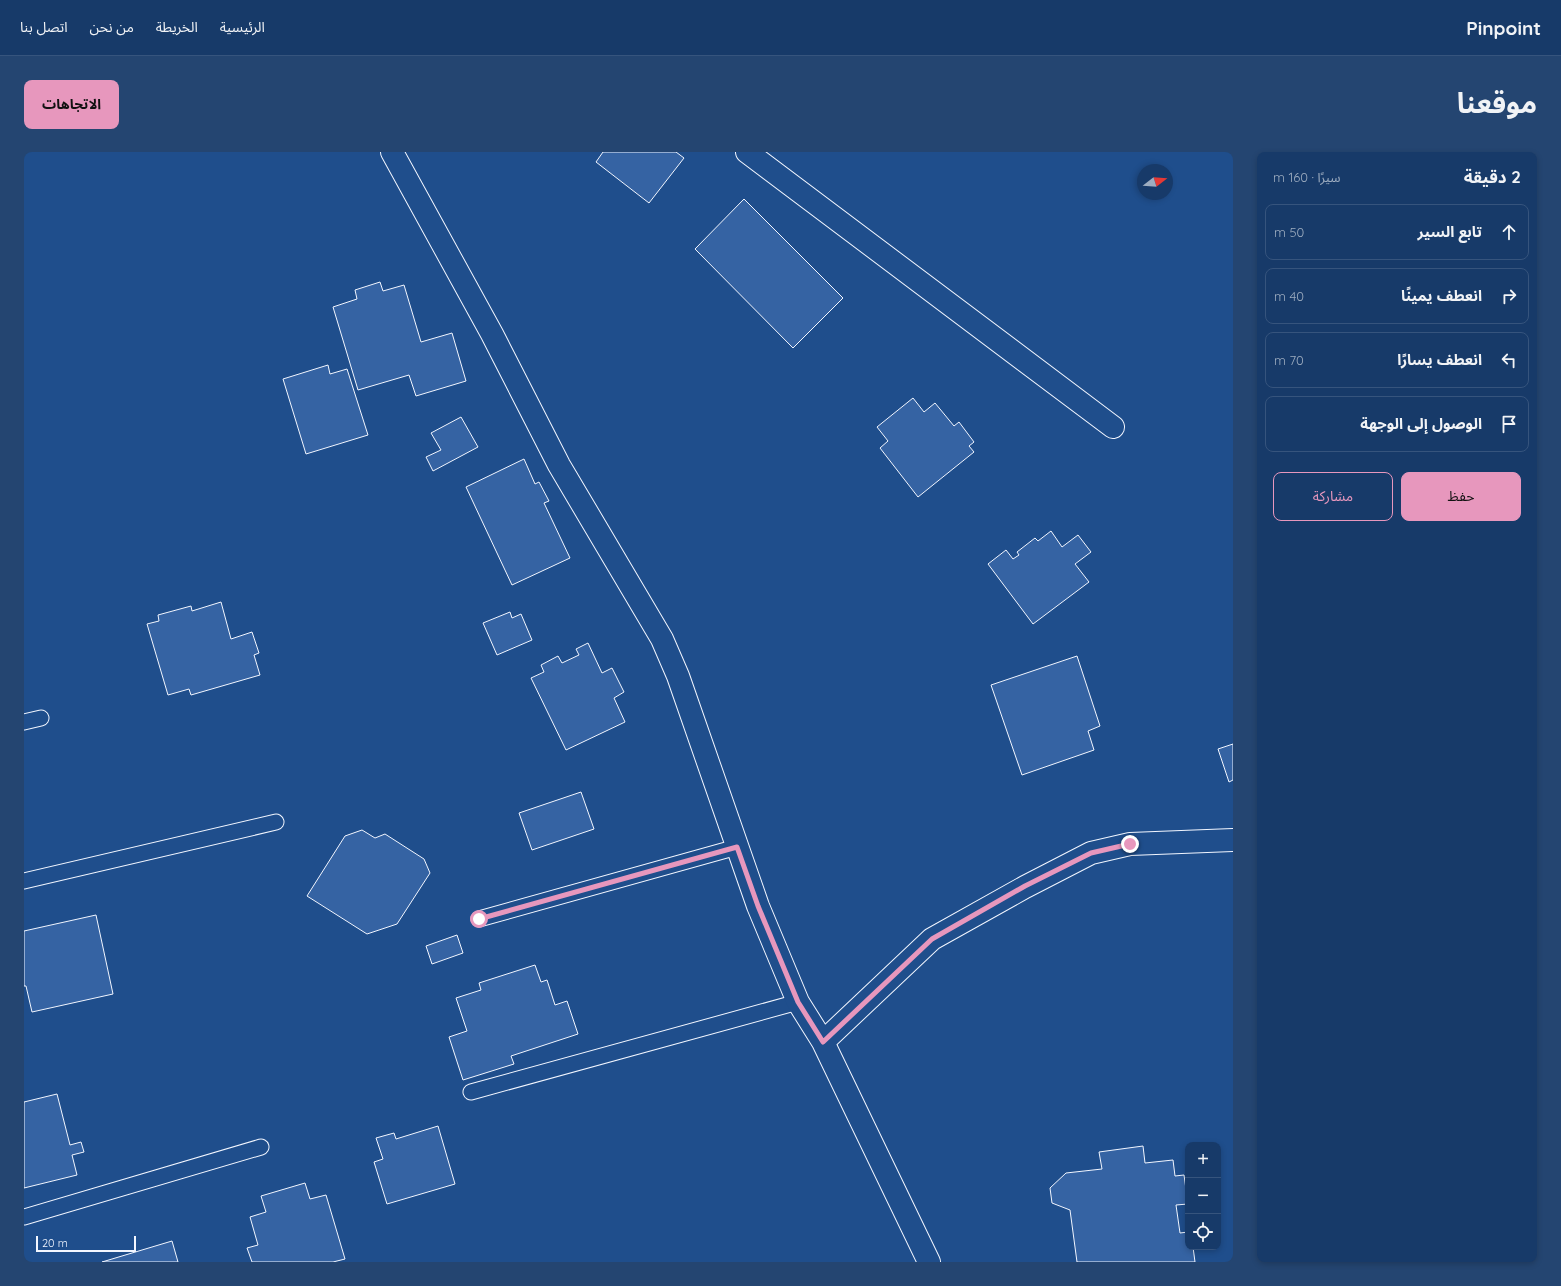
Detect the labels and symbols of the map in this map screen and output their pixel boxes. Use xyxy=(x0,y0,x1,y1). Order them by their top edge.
north arrow xyxy=(1137,164,1173,200)
route end xyxy=(1121,835,1139,853)
route start xyxy=(470,910,488,928)
scale bar xyxy=(36,1234,136,1253)

